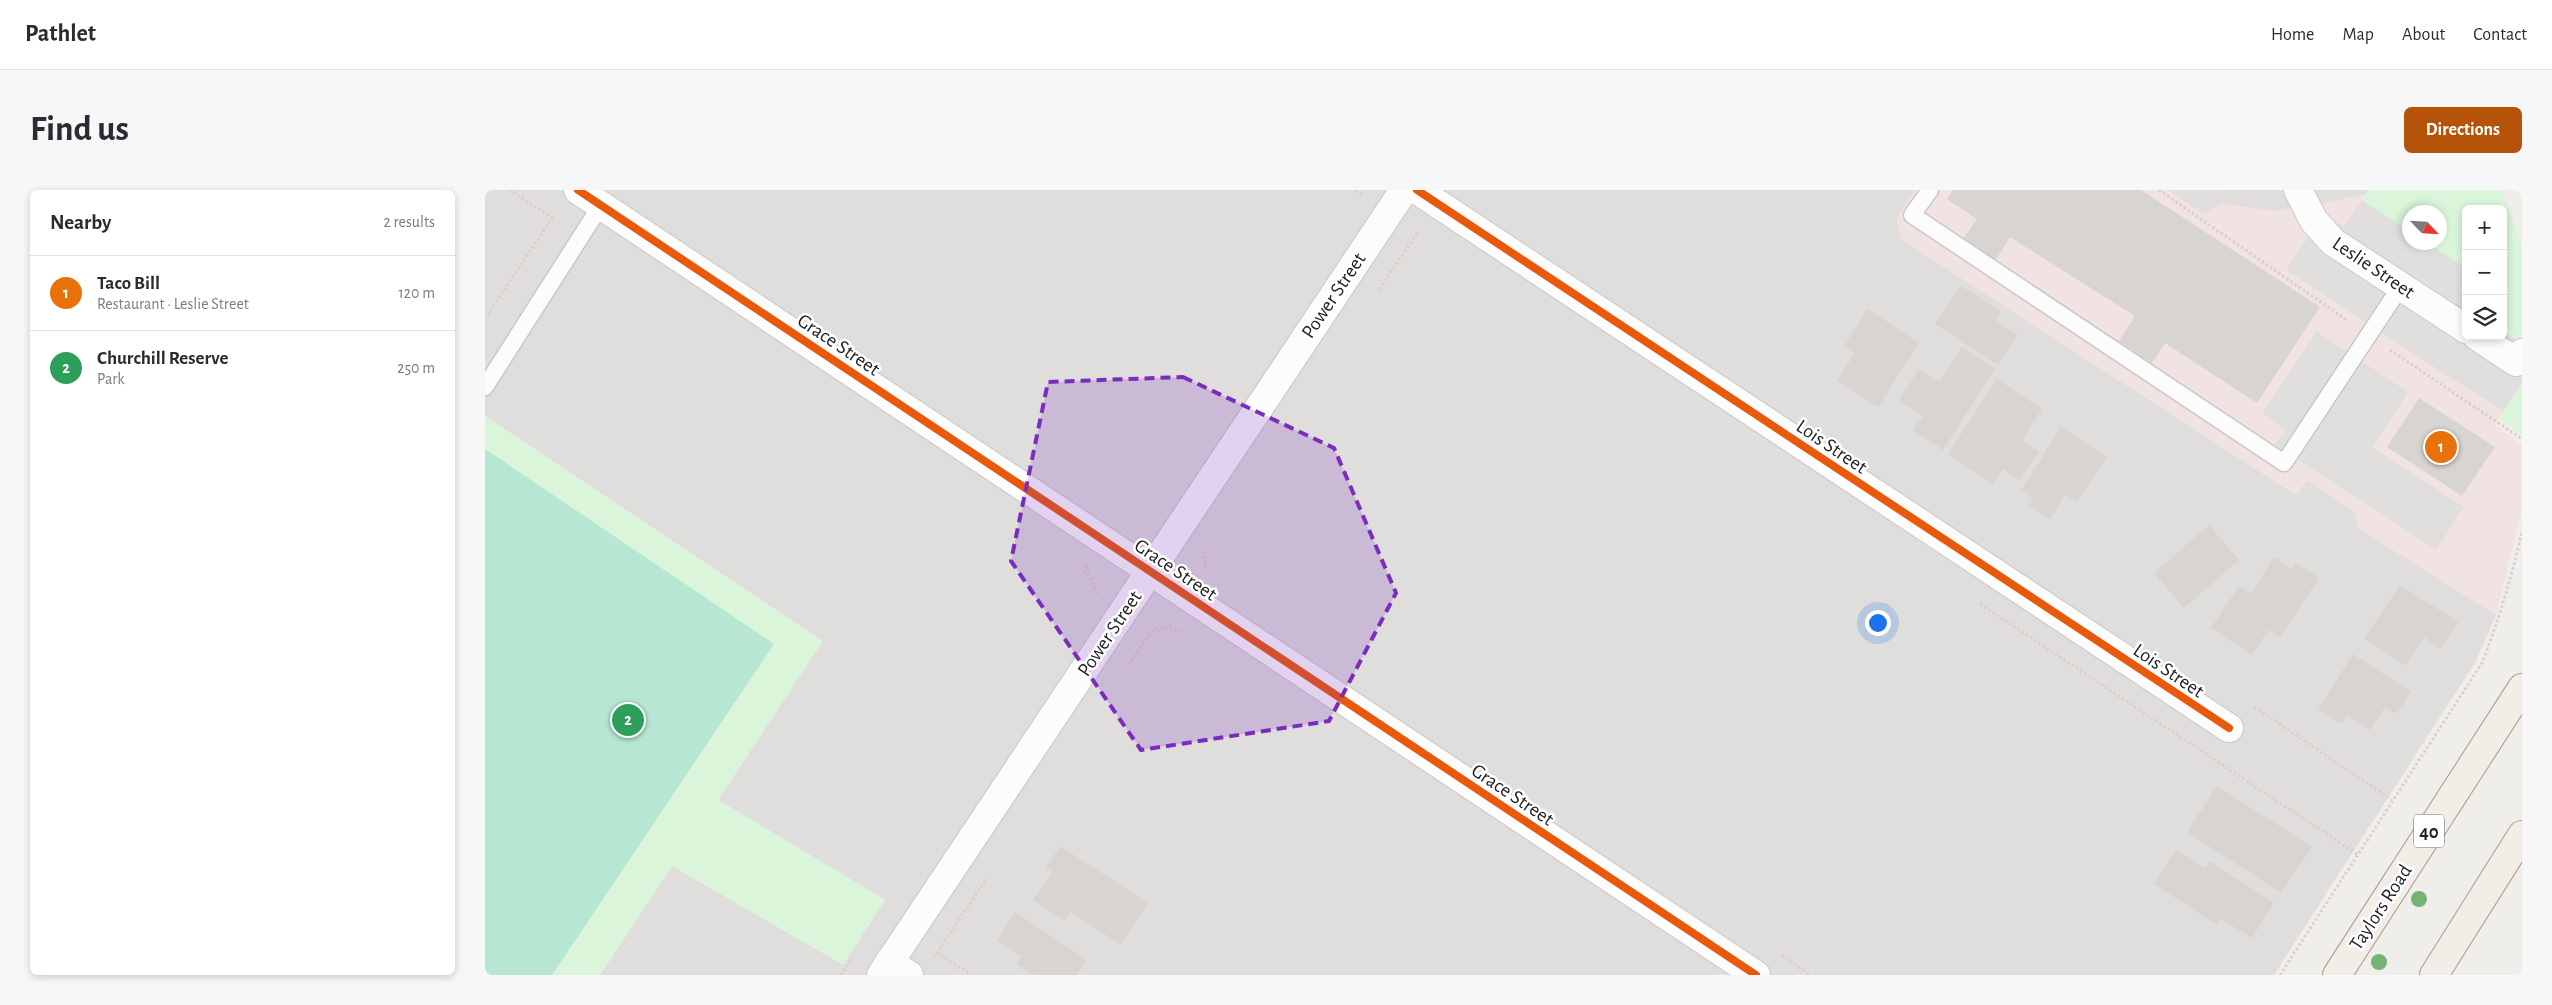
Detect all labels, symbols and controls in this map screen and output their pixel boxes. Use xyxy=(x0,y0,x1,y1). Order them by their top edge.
text: Pathlet xyxy=(25,22,96,46)
text: Home xyxy=(2271,26,2314,44)
text: Map xyxy=(2342,26,2374,44)
text: About xyxy=(2402,26,2445,44)
text: Contact xyxy=(2473,26,2527,44)
button: Directions xyxy=(2404,107,2522,153)
text: Find us xyxy=(30,112,129,147)
north arrow xyxy=(2402,205,2447,250)
map controls xyxy=(2462,205,2507,340)
button: + xyxy=(2462,205,2507,250)
text: Nearby xyxy=(50,212,111,233)
text: 2 results xyxy=(383,214,435,230)
street label: Leslie Street xyxy=(2329,233,2419,303)
street label: Power Street xyxy=(1298,249,1370,342)
button: − xyxy=(2462,250,2507,295)
text: Taco Bill xyxy=(97,274,160,293)
text: 1 xyxy=(63,285,69,301)
text: 120 m xyxy=(398,285,435,301)
button: layers xyxy=(2462,295,2507,340)
text: Restaurant · Leslie Street xyxy=(97,296,249,312)
street label: Grace Street xyxy=(794,310,884,380)
text: Churchill Reserve xyxy=(97,349,228,368)
text: 2 xyxy=(62,360,70,376)
text: 250 m xyxy=(397,360,435,376)
text: Park xyxy=(97,371,125,387)
street label: Lois Street xyxy=(1792,416,1871,478)
pin: 1 xyxy=(2425,428,2457,466)
street label: Grace Street xyxy=(1131,535,1221,605)
street label: Power Street xyxy=(1074,587,1146,680)
your location xyxy=(1865,610,1891,636)
street label: Lois Street xyxy=(2129,640,2208,702)
pin: 2 xyxy=(612,701,644,739)
street label: Grace Street xyxy=(1468,760,1558,830)
road number: 40 xyxy=(2414,814,2444,848)
street label: Taylors Road xyxy=(2346,861,2416,954)

